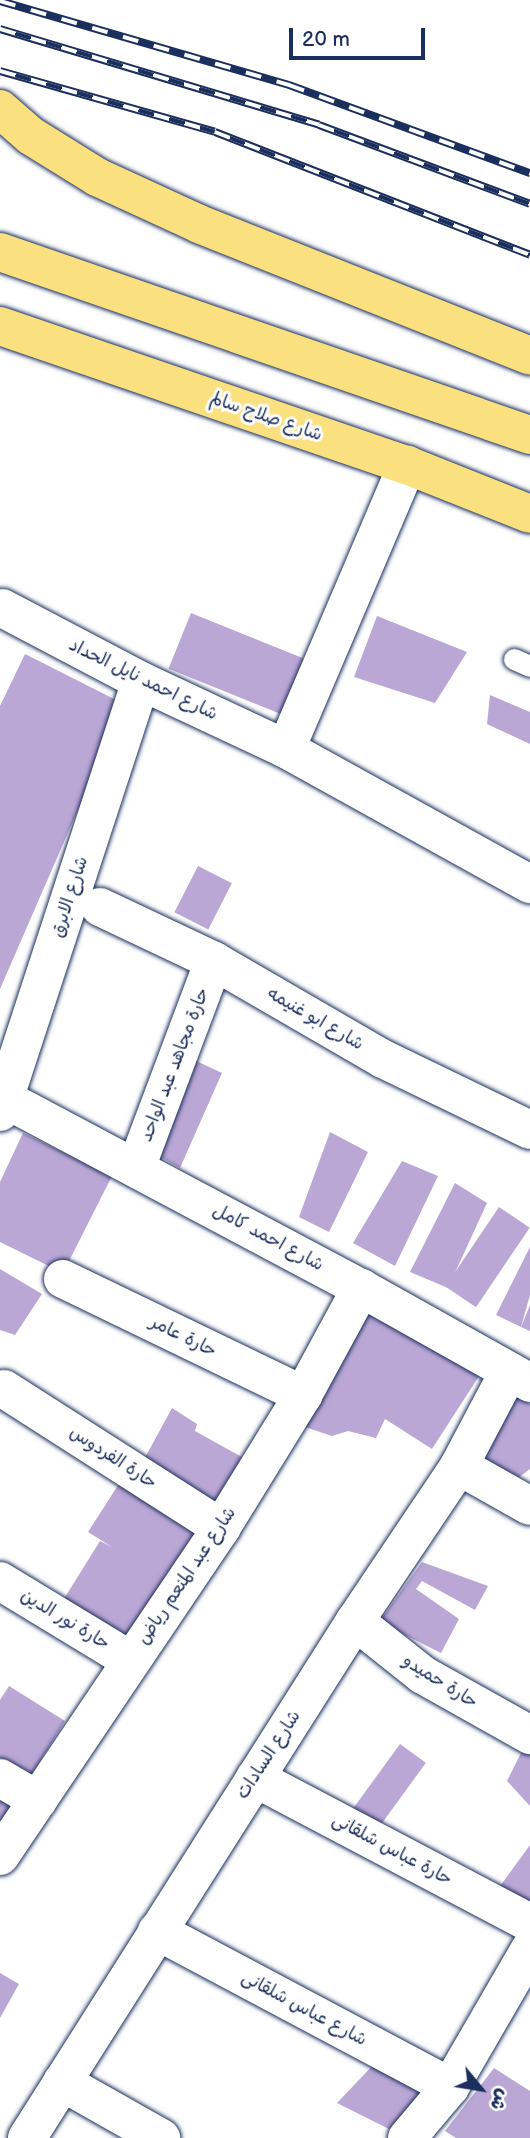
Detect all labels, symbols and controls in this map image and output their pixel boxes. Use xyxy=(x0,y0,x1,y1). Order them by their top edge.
scale bar xyxy=(292,14,428,58)
text: 20 m xyxy=(302,27,350,52)
street label: شارع صلاح سالم xyxy=(207,388,325,446)
street label: شارع احمد نايل الحداد xyxy=(65,635,221,725)
street label: شارع الابرق xyxy=(47,854,93,940)
street label: شارع ابو غنيمه xyxy=(263,983,367,1055)
street label: حارة مجاهد عبد الواحد xyxy=(136,985,214,1145)
street label: شارع احمد كامل xyxy=(209,1200,327,1276)
street label: حارة عامر xyxy=(146,1312,220,1362)
street label: حارة الفردوس xyxy=(65,1422,161,1494)
street label: شارع عبد المنعم رياض xyxy=(133,1503,241,1649)
street label: حارة نور الدين xyxy=(17,1585,113,1655)
street label: حارة حميدو xyxy=(398,1650,482,1714)
street label: شارع السادات xyxy=(232,1706,306,1804)
street label: حارة عباس شلقانى xyxy=(328,1809,456,1891)
street label: شارع عباس شلقانى xyxy=(238,1967,370,2051)
north arrow xyxy=(446,2054,516,2124)
text: ش xyxy=(484,2085,515,2115)

